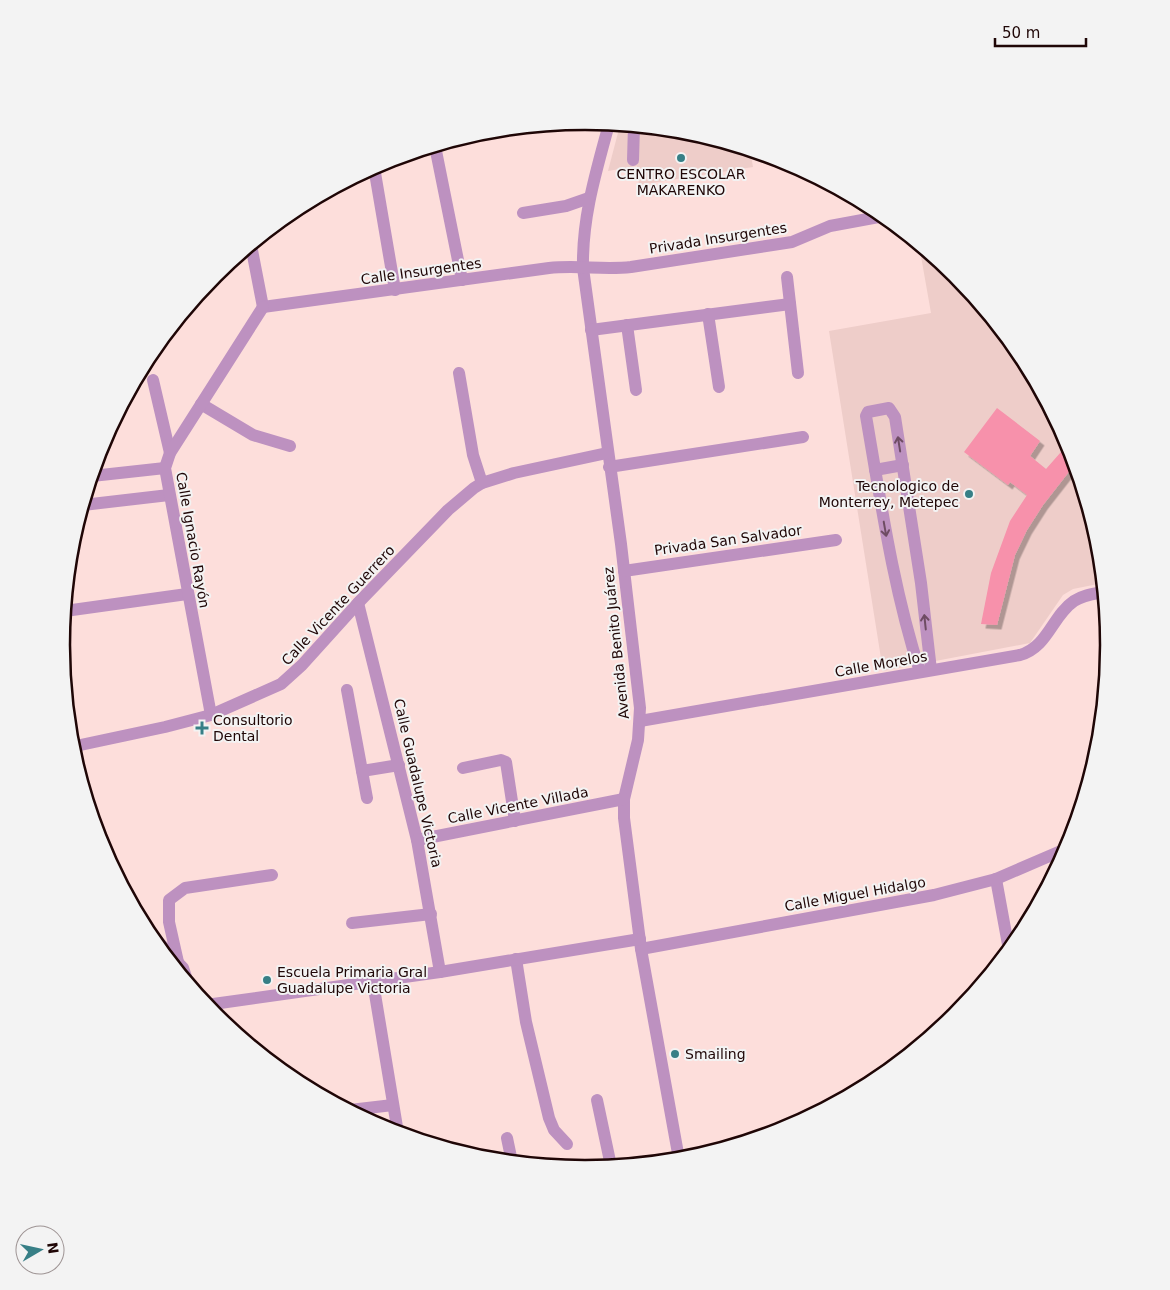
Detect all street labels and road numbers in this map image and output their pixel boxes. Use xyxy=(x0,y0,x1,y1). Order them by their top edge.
street label: Privada Insurgentes xyxy=(648,219,788,257)
street label: Calle Insurgentes xyxy=(360,255,482,287)
street label: Calle Ignacio Rayón xyxy=(173,471,213,609)
street label: Privada San Salvador xyxy=(653,522,803,558)
street label: Calle Vicente Guerrero xyxy=(278,542,398,668)
street label: Avenida Benito Juárez xyxy=(600,566,632,720)
street label: Calle Morelos xyxy=(833,648,929,680)
street label: Calle Guadalupe Victoria xyxy=(391,697,445,869)
street label: Calle Vicente Villada xyxy=(446,783,590,827)
street label: Calle Miguel Hidalgo xyxy=(783,874,927,914)

